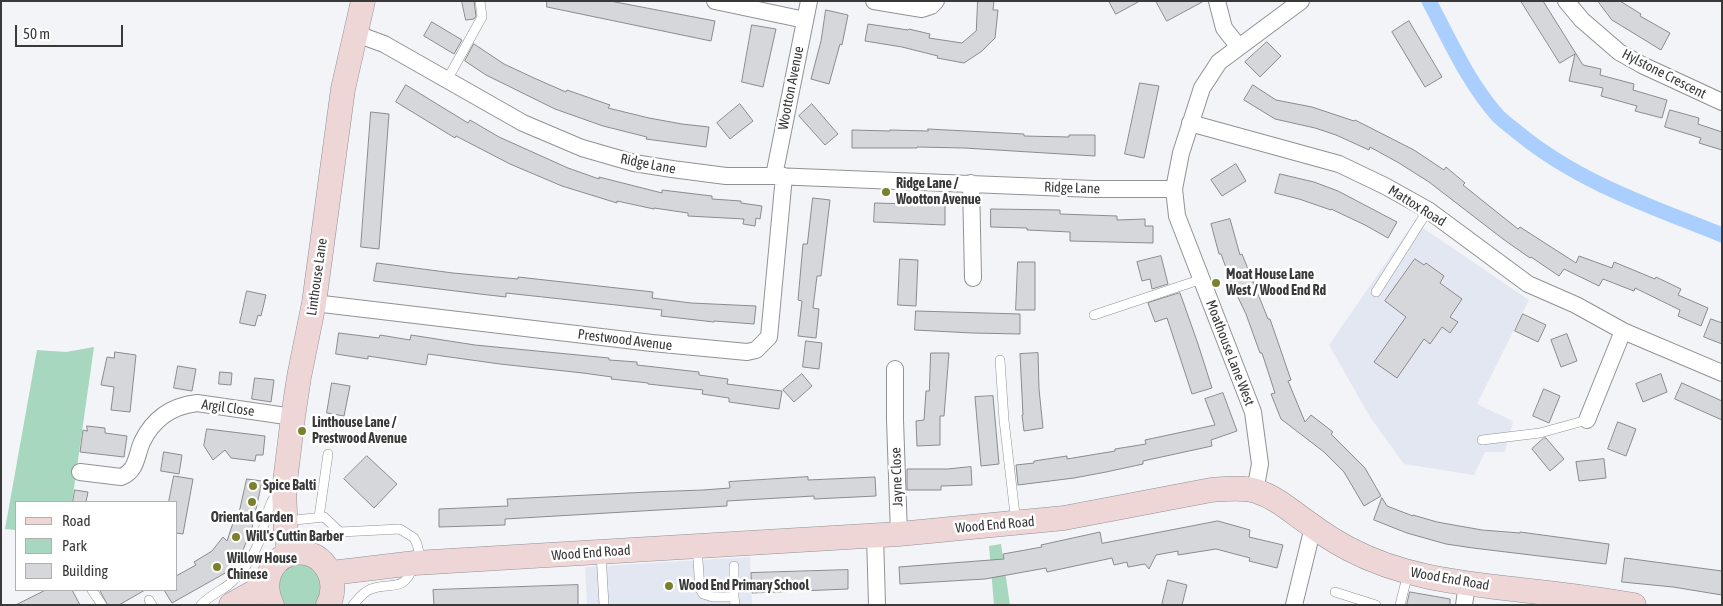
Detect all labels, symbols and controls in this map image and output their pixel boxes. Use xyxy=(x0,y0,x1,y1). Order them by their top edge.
scale bar xyxy=(18,15,125,47)
text: 50 m xyxy=(23,25,50,42)
street label: Wootton Avenue xyxy=(775,45,807,131)
street label: Hylstone Crescent xyxy=(1619,46,1709,102)
street label: Ridge Lane xyxy=(619,150,677,178)
place label: Ridge Lane / Wootton Avenue xyxy=(896,176,981,208)
street label: Ridge Lane xyxy=(1044,179,1100,197)
street label: Mattox Road xyxy=(1385,182,1449,230)
marker: Ridge Lane / Wootton Avenue xyxy=(880,186,892,198)
street label: Linthouse Lane xyxy=(303,237,331,317)
place label: Moat House Lane West / Wood End Rd xyxy=(1226,267,1326,300)
marker: Moat House Lane West / Wood End Rd xyxy=(1210,277,1222,289)
street label: Moathouse Lane West xyxy=(1202,298,1258,408)
street label: Prestwood Avenue xyxy=(577,326,673,354)
street label: Argil Close xyxy=(200,396,256,420)
place label: Linthouse Lane / Prestwood Avenue xyxy=(312,415,407,448)
marker: Linthouse Lane / Prestwood Avenue xyxy=(296,425,308,437)
street label: Jayne Close xyxy=(888,447,906,507)
place label: Spice Balti xyxy=(263,478,316,494)
marker: Spice Balti xyxy=(247,480,259,492)
marker: Oriental Garden xyxy=(246,496,258,508)
legend xyxy=(15,501,178,591)
place label: Oriental Garden xyxy=(211,510,293,526)
text: Road xyxy=(62,512,91,529)
street label: Wood End Road xyxy=(955,513,1035,537)
place label: Will's Cuttin Barber xyxy=(246,529,343,545)
marker: Will's Cuttin Barber xyxy=(230,531,242,543)
text: Park xyxy=(62,537,87,554)
street label: Wood End Road xyxy=(551,542,631,564)
place label: Willow House Chinese xyxy=(227,551,297,584)
marker: Willow House Chinese xyxy=(211,561,223,573)
text: Building xyxy=(62,562,108,579)
street label: Wood End Road xyxy=(1409,564,1491,594)
place label: Wood End Primary School xyxy=(679,578,809,594)
marker: Wood End Primary School xyxy=(663,580,675,592)

